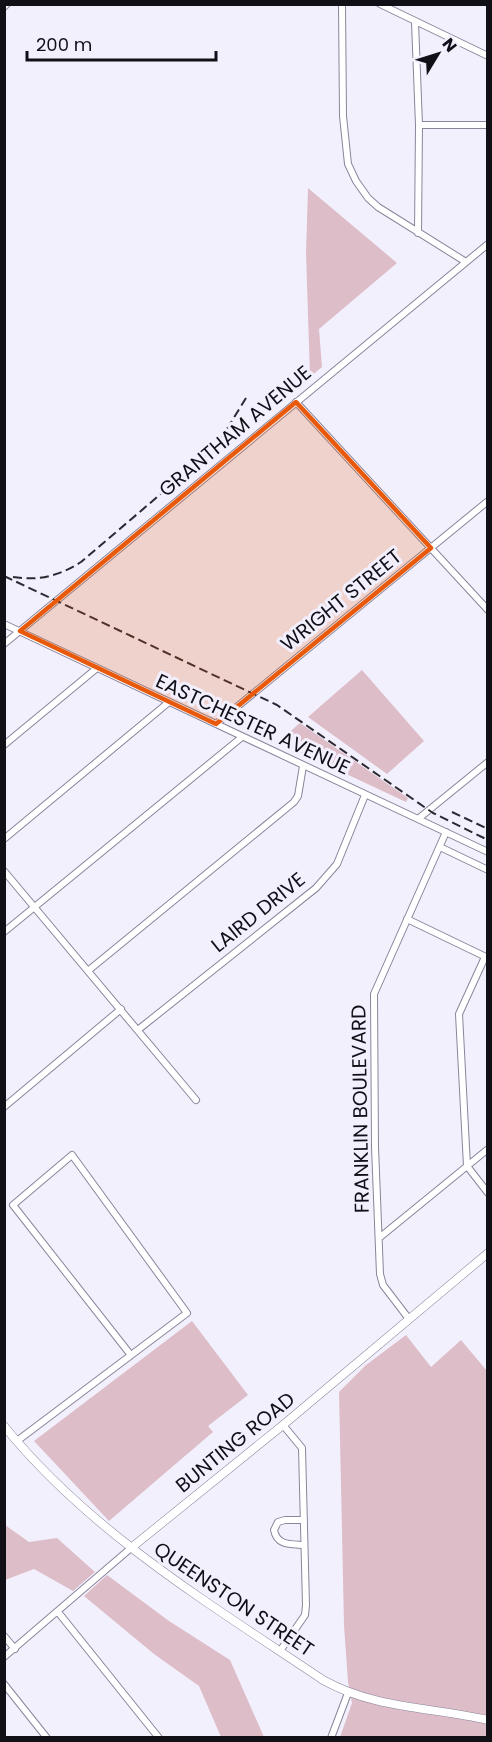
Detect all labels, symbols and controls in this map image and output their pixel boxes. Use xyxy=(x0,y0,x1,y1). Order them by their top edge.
scale bar xyxy=(27,24,216,62)
north arrow xyxy=(408,24,468,84)
text: 200 m xyxy=(36,32,92,57)
text: N xyxy=(437,33,462,57)
street label: GRANTHAM AVENUE xyxy=(153,359,317,503)
street label: WRIGHT STREET xyxy=(275,542,408,658)
street label: EASTCHESTER AVENUE xyxy=(151,667,355,781)
street label: LAIRD DRIVE xyxy=(205,865,311,959)
street label: FRANKLIN BOULEVARD xyxy=(344,1005,376,1213)
street label: BUNTING ROAD xyxy=(169,1385,301,1499)
street label: QUEENSTON STREET xyxy=(148,1535,320,1663)

